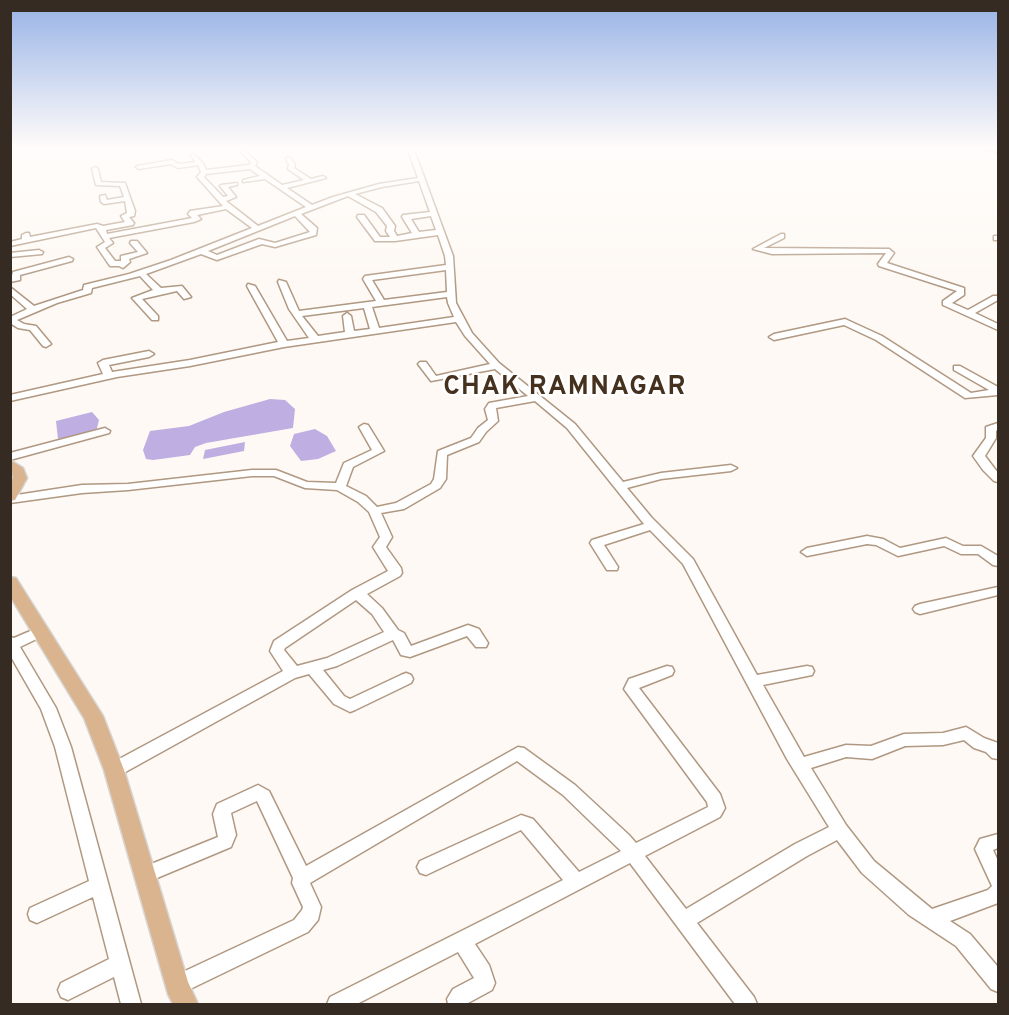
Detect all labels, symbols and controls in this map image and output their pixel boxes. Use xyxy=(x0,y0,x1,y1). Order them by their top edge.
district label: CHAK RAMNAGAR xyxy=(443,373,687,405)

